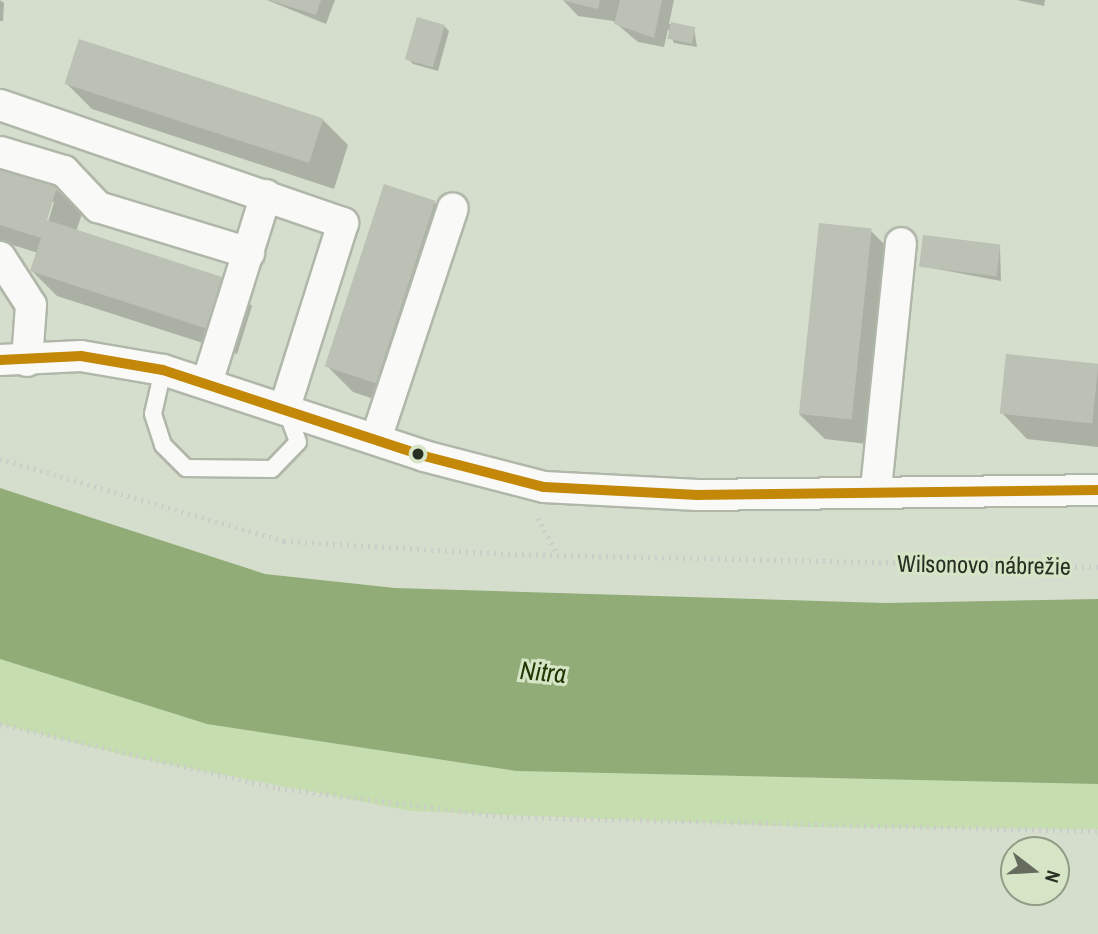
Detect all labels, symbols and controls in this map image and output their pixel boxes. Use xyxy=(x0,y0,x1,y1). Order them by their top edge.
unlabelled marker xyxy=(411,447,425,461)
street label: Wilsonovo nábrežie xyxy=(897,549,1071,581)
water label: Nitra xyxy=(519,654,567,690)
north arrow xyxy=(1000,836,1070,906)
text: N xyxy=(1039,867,1067,886)

